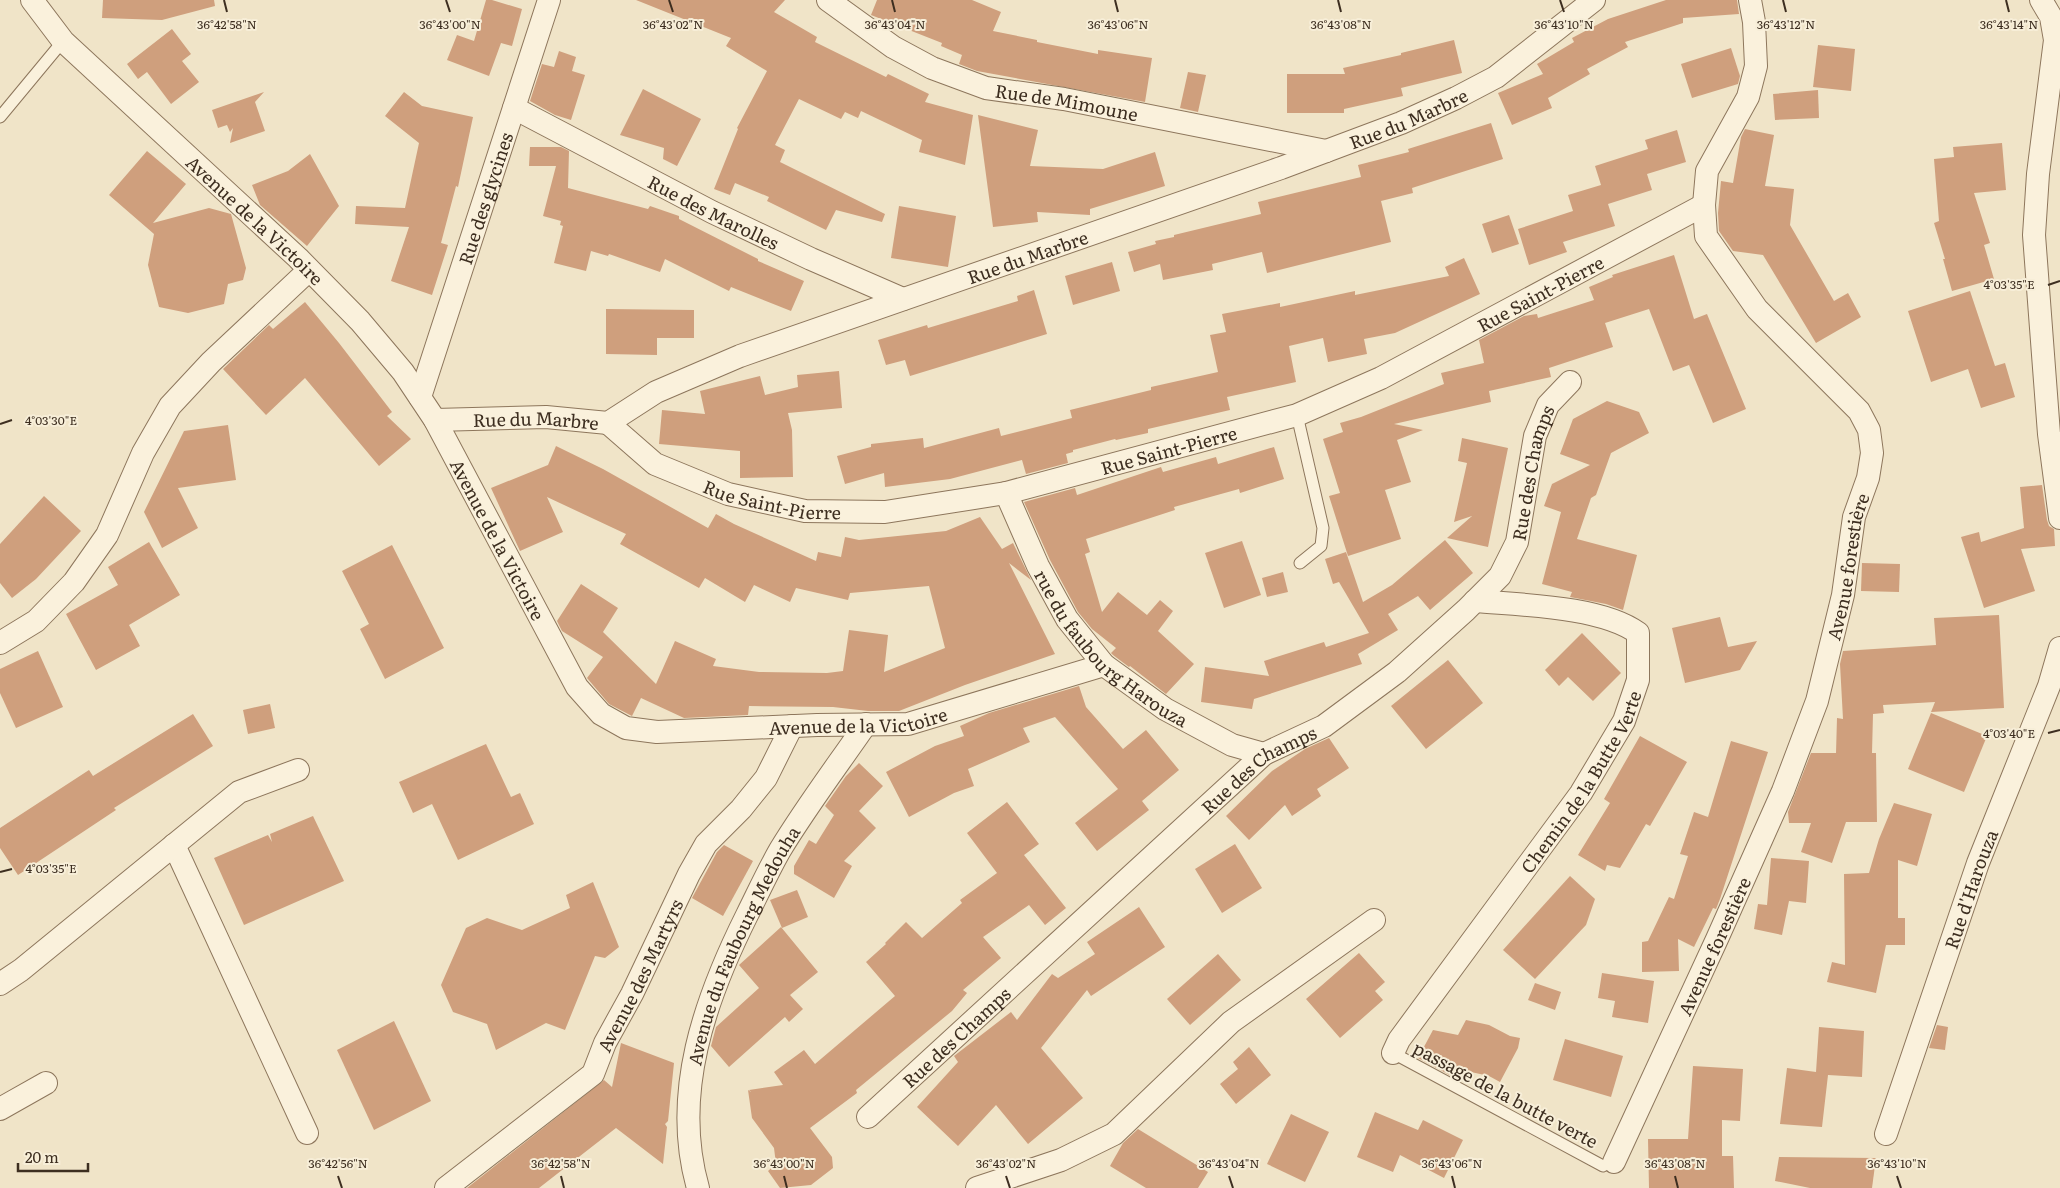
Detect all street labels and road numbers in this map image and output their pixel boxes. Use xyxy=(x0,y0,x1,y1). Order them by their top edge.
street label: Rue de Mimoune xyxy=(994,76,1141,127)
street label: Rue du Marbre xyxy=(1345,81,1472,155)
street label: Rue des glycines xyxy=(450,129,519,268)
street label: Avenue de la Victoire xyxy=(181,148,330,291)
street label: Rue des Marolles xyxy=(643,167,784,255)
street label: Rue du Marbre xyxy=(963,223,1091,290)
street label: Rue Saint-Pierre xyxy=(1472,248,1608,338)
street label: Rue des Champs xyxy=(1504,401,1560,543)
street label: Rue du Marbre xyxy=(473,403,600,436)
street label: Rue Saint-Pierre xyxy=(1097,418,1240,481)
street label: Avenue de la Victoire xyxy=(444,454,552,625)
street label: Rue Saint-Pierre xyxy=(699,472,841,525)
street label: Avenue forestière xyxy=(1819,489,1875,643)
street label: rue du faubourg Harouza xyxy=(1029,564,1193,733)
street label: Chemin de la Butte Verte xyxy=(1513,687,1647,878)
street label: Avenue de la Victoire xyxy=(768,700,950,741)
street label: Rue des Champs xyxy=(1194,718,1320,820)
street label: Avenue du Faubourg Medouha xyxy=(680,820,806,1068)
street label: Rue d'Harouza xyxy=(1936,825,2004,952)
street label: Avenue forestière xyxy=(1670,872,1757,1019)
street label: Avenue des Martyrs xyxy=(589,894,689,1056)
street label: Rue des Champs xyxy=(896,980,1016,1093)
street label: passage de la butte verte xyxy=(1409,1034,1603,1154)

